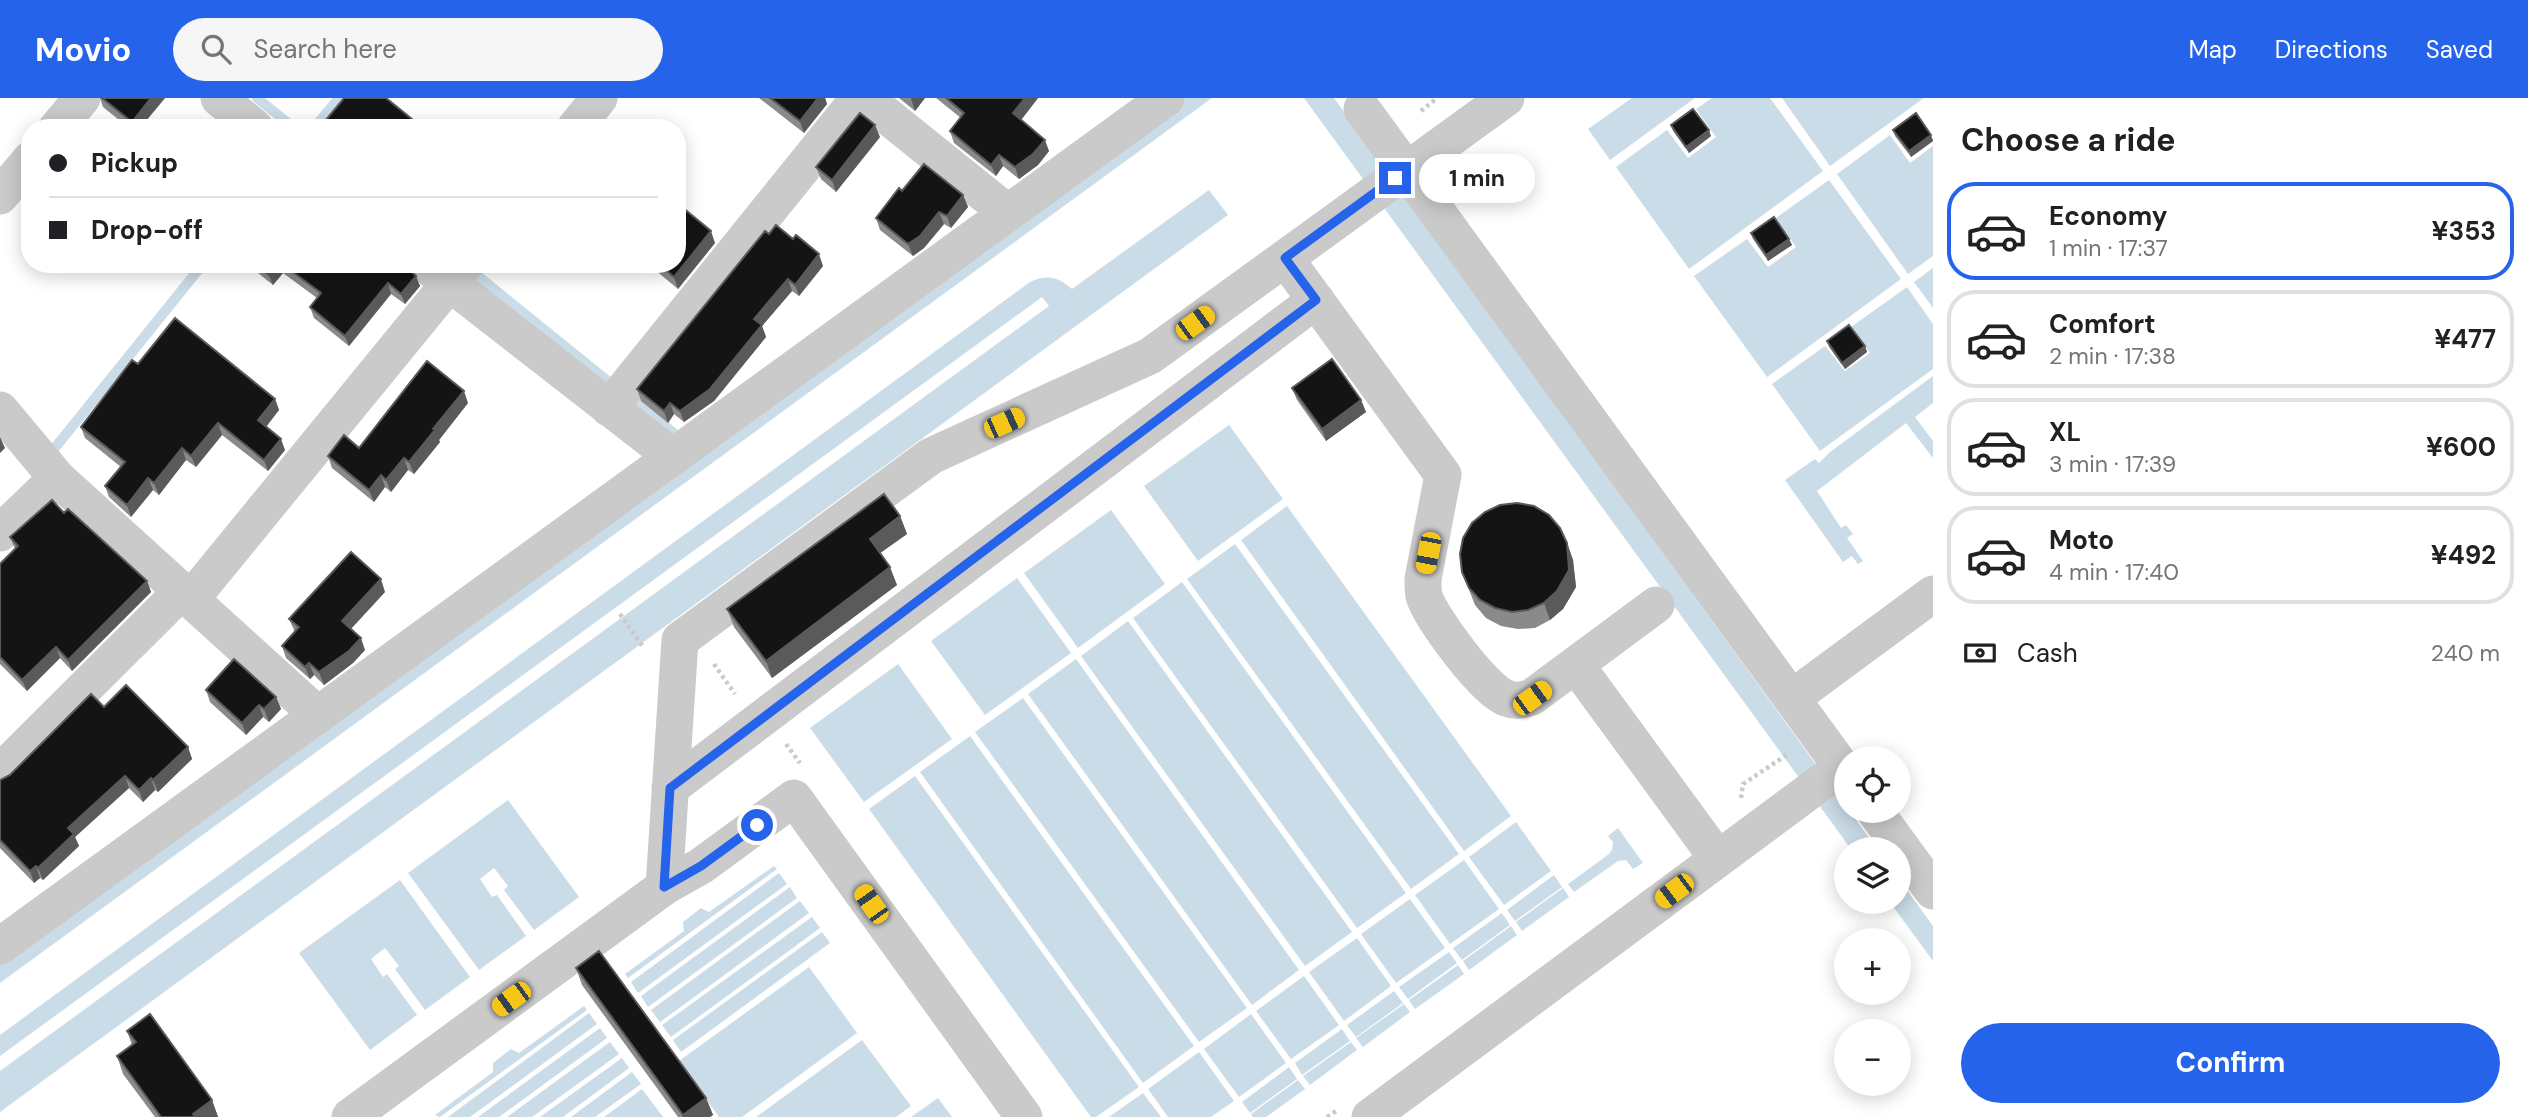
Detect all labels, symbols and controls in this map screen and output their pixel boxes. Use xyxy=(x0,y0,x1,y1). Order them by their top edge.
search box xyxy=(173,18,663,81)
text: Movio xyxy=(35,28,131,71)
icon: search xyxy=(197,30,235,68)
text: Search here xyxy=(253,32,397,66)
text: Map xyxy=(2189,34,2237,65)
text: Directions xyxy=(2275,34,2388,65)
text: Saved xyxy=(2426,34,2493,65)
text: Choose a ride xyxy=(1961,119,2176,161)
text: Pickup xyxy=(91,146,178,180)
callout: 1 min xyxy=(1420,154,1535,202)
route end xyxy=(1379,162,1411,194)
text: 1 min xyxy=(1449,163,1505,193)
text: Economy xyxy=(2049,199,2167,233)
icon: car xyxy=(1965,200,2028,263)
text: Drop-off xyxy=(91,213,203,247)
text: ¥353 xyxy=(2432,214,2496,248)
text: 1 min · 17:37 xyxy=(2049,233,2168,263)
car xyxy=(1172,302,1219,344)
text: Comfort xyxy=(2049,307,2155,341)
icon: car xyxy=(1965,308,2028,371)
text: ¥477 xyxy=(2434,322,2496,356)
text: 2 min · 17:38 xyxy=(2049,341,2176,371)
car xyxy=(981,405,1028,441)
text: XL xyxy=(2049,415,2081,449)
icon: car xyxy=(1965,416,2028,479)
text: ¥600 xyxy=(2426,430,2496,464)
text: 3 min · 17:39 xyxy=(2049,449,2176,479)
text: Moto xyxy=(2049,523,2114,557)
icon: car xyxy=(1965,524,2028,587)
car xyxy=(1414,530,1443,576)
text: ¥492 xyxy=(2431,538,2496,572)
text: 4 min · 17:40 xyxy=(2049,557,2179,587)
icon: cash xyxy=(1961,634,1999,672)
text: Cash xyxy=(2017,636,2078,670)
text: 240 m xyxy=(2431,638,2500,668)
car xyxy=(1509,677,1556,719)
map controls xyxy=(1834,746,1911,1096)
button: locate xyxy=(1834,746,1911,823)
route start xyxy=(741,809,773,841)
button: layers xyxy=(1834,837,1911,914)
car xyxy=(1651,870,1698,912)
car xyxy=(851,881,892,927)
button: + xyxy=(1834,928,1911,1005)
car xyxy=(488,978,535,1020)
button: − xyxy=(1834,1019,1911,1096)
button: Confirm xyxy=(1961,1023,2500,1103)

